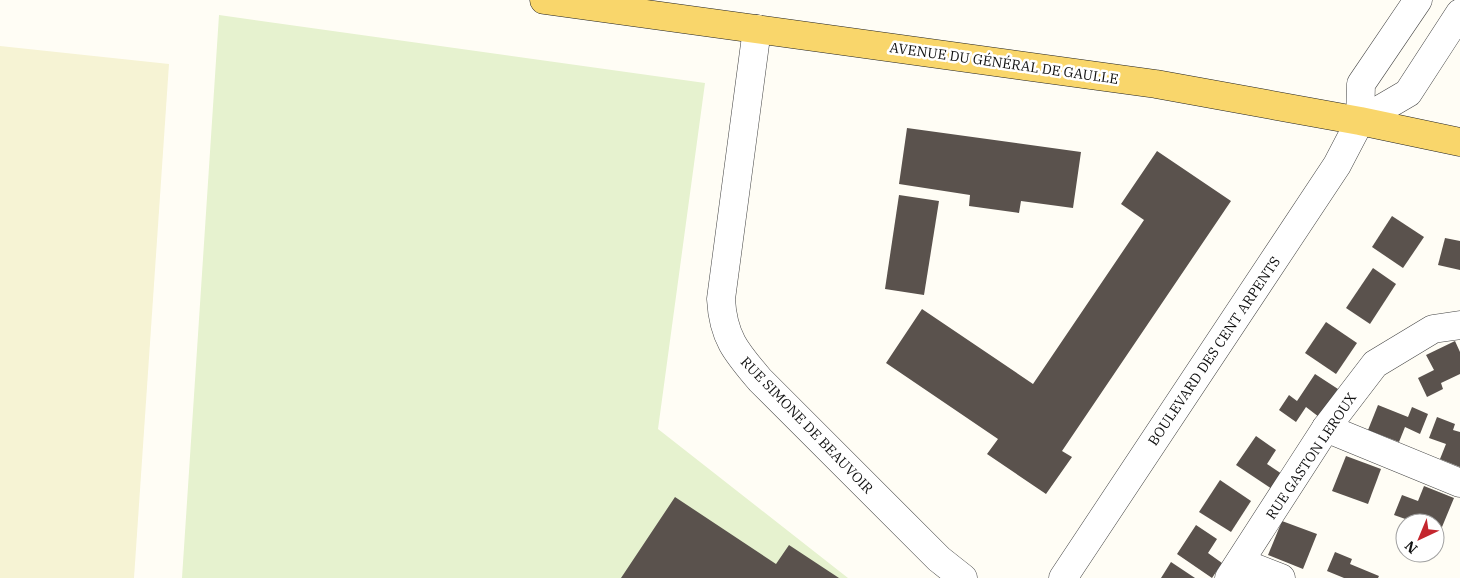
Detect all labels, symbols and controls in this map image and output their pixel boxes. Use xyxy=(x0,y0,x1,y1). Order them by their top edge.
street label: AVENUE DU GÉNÉRAL DE GAULLE xyxy=(888,37,1120,88)
street label: BOULEVARD DES CENT ARPENTS xyxy=(1144,253,1284,449)
street label: RUE SIMONE DE BEAUVOIR xyxy=(737,353,878,498)
street label: RUE GASTON LEROUX xyxy=(1262,389,1360,523)
north arrow xyxy=(1395,513,1445,563)
text: N xyxy=(1401,537,1421,558)

